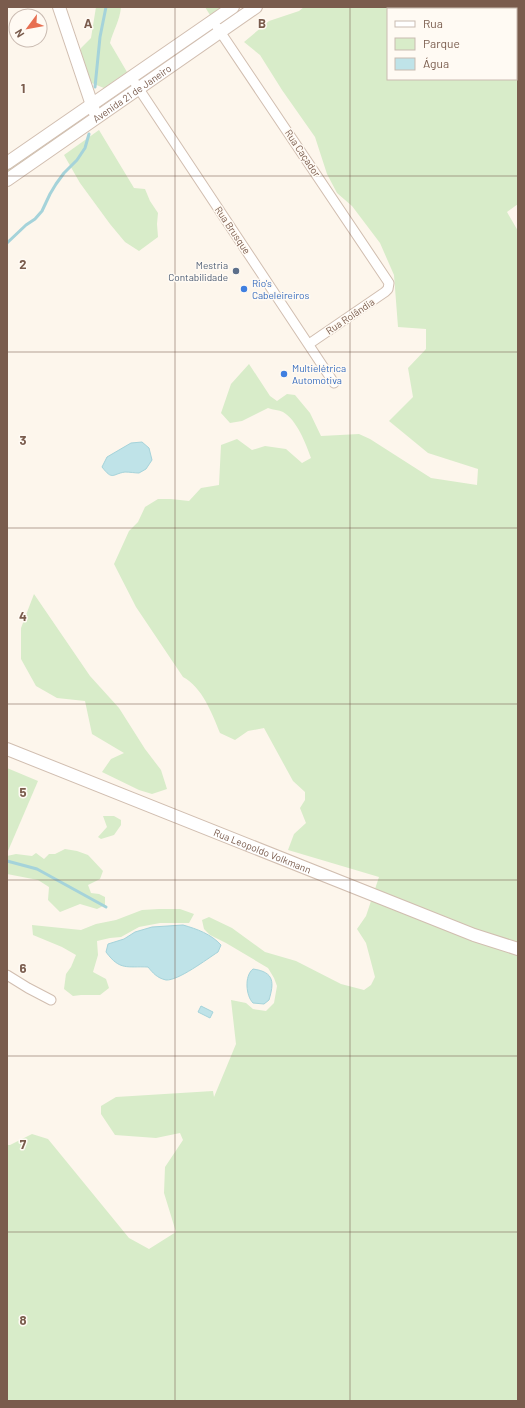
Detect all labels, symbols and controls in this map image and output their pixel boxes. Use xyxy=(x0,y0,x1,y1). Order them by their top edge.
north arrow xyxy=(8,8,48,48)
legend xyxy=(387,8,517,80)
text: A xyxy=(84,15,93,31)
text: B xyxy=(258,15,266,31)
text: Rua xyxy=(423,16,443,30)
text: N xyxy=(12,27,27,40)
text: Parque xyxy=(423,36,460,50)
text: Água xyxy=(423,56,449,70)
street label: Avenida 21 de Janeiro xyxy=(90,62,173,125)
text: 1 xyxy=(21,80,25,96)
street label: Rua Caçador xyxy=(283,127,323,179)
street label: Rua Brusque xyxy=(213,204,253,256)
text: 2 xyxy=(19,256,27,272)
place label: Mestria Contabilidade xyxy=(168,259,228,283)
marker: Mestria Contabilidade xyxy=(231,266,241,276)
place label: Rio's Cabeleireiros xyxy=(252,277,310,301)
marker: Rio's Cabeleireiros xyxy=(239,284,249,294)
street label: Rua Rolândia xyxy=(323,295,377,337)
place label: Multielétrica Automotiva xyxy=(292,362,346,386)
marker: Multielétrica Automotiva xyxy=(279,369,289,379)
text: 3 xyxy=(19,432,27,448)
text: 4 xyxy=(19,608,27,624)
text: 5 xyxy=(19,784,27,800)
street label: Rua Leopoldo Volkmann xyxy=(212,826,313,876)
text: 6 xyxy=(20,960,27,976)
text: 7 xyxy=(20,1136,27,1152)
text: 8 xyxy=(19,1312,27,1328)

